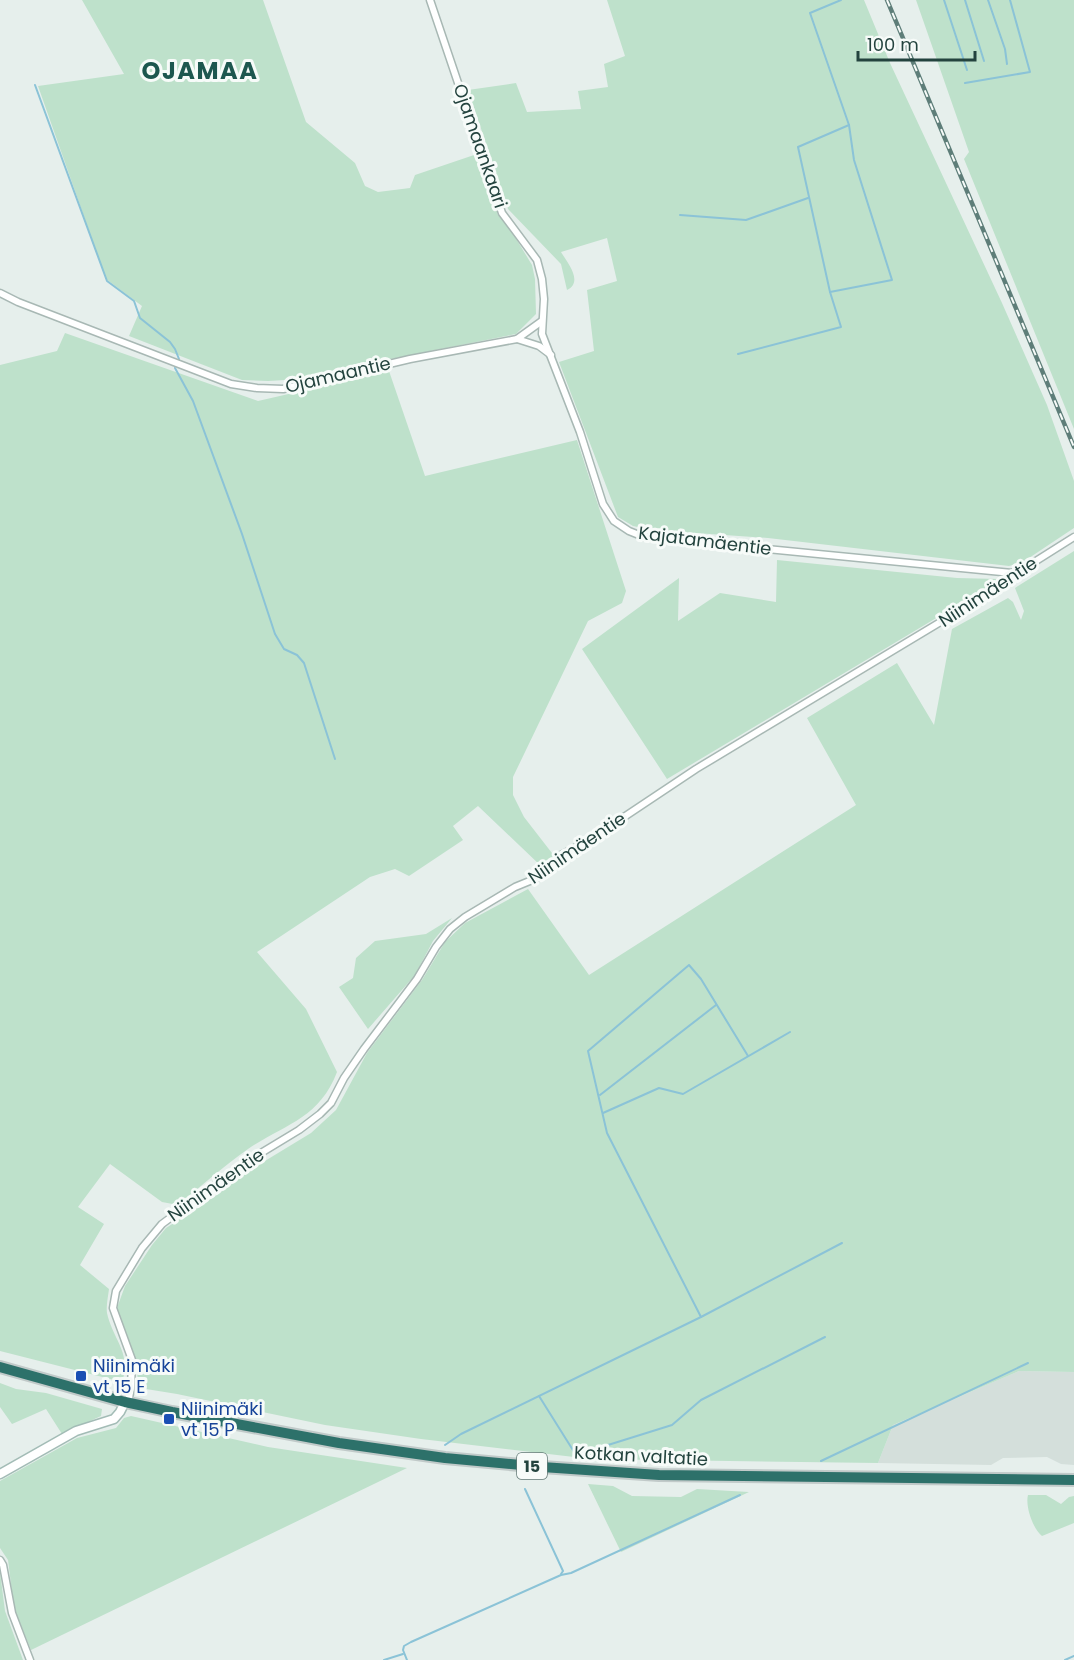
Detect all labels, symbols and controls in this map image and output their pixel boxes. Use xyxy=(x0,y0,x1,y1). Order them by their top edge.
scale bar xyxy=(858,24,975,62)
text: 100 m xyxy=(867,32,919,57)
district label: OJAMAA xyxy=(142,54,258,87)
street label: Ojamaankaari xyxy=(448,80,513,211)
street label: Ojamaantie xyxy=(283,350,393,399)
street label: Kajatamäentie xyxy=(637,520,773,561)
street label: Niinimäentie xyxy=(934,550,1042,633)
street label: Niinimäentie xyxy=(523,806,631,890)
street label: Niinimäentie xyxy=(162,1142,269,1227)
place label: Niinimäki vt 15 E xyxy=(93,1353,175,1399)
marker: Niinimäki vt 15 E xyxy=(74,1369,88,1383)
place label: Niinimäki vt 15 P xyxy=(181,1396,263,1442)
marker: Niinimäki vt 15 P xyxy=(162,1412,176,1426)
street label: Kotkan valtatie xyxy=(573,1440,709,1471)
road number: 15 xyxy=(517,1453,547,1479)

